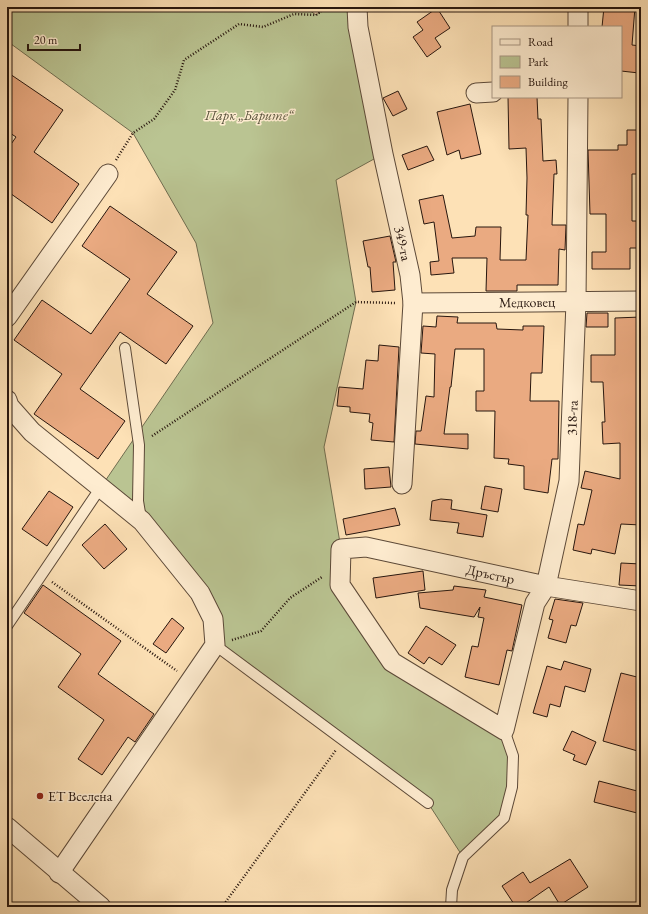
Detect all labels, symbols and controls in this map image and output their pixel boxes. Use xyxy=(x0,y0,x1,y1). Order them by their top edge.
scale bar xyxy=(28,26,80,52)
legend xyxy=(492,26,622,98)
text: 20 m xyxy=(34,32,58,48)
text: Road xyxy=(528,34,554,50)
text: Park xyxy=(528,54,549,70)
text: Building xyxy=(528,74,569,90)
park label: Парк „Барите“ xyxy=(204,106,295,124)
street label: 349-та xyxy=(390,224,416,263)
street label: Медковец xyxy=(499,293,556,311)
street label: 318-та xyxy=(562,400,582,436)
street label: Дръстър xyxy=(465,560,516,588)
place label: ЕТ Вселена xyxy=(48,787,113,805)
marker: ЕТ Вселена xyxy=(35,791,45,801)

